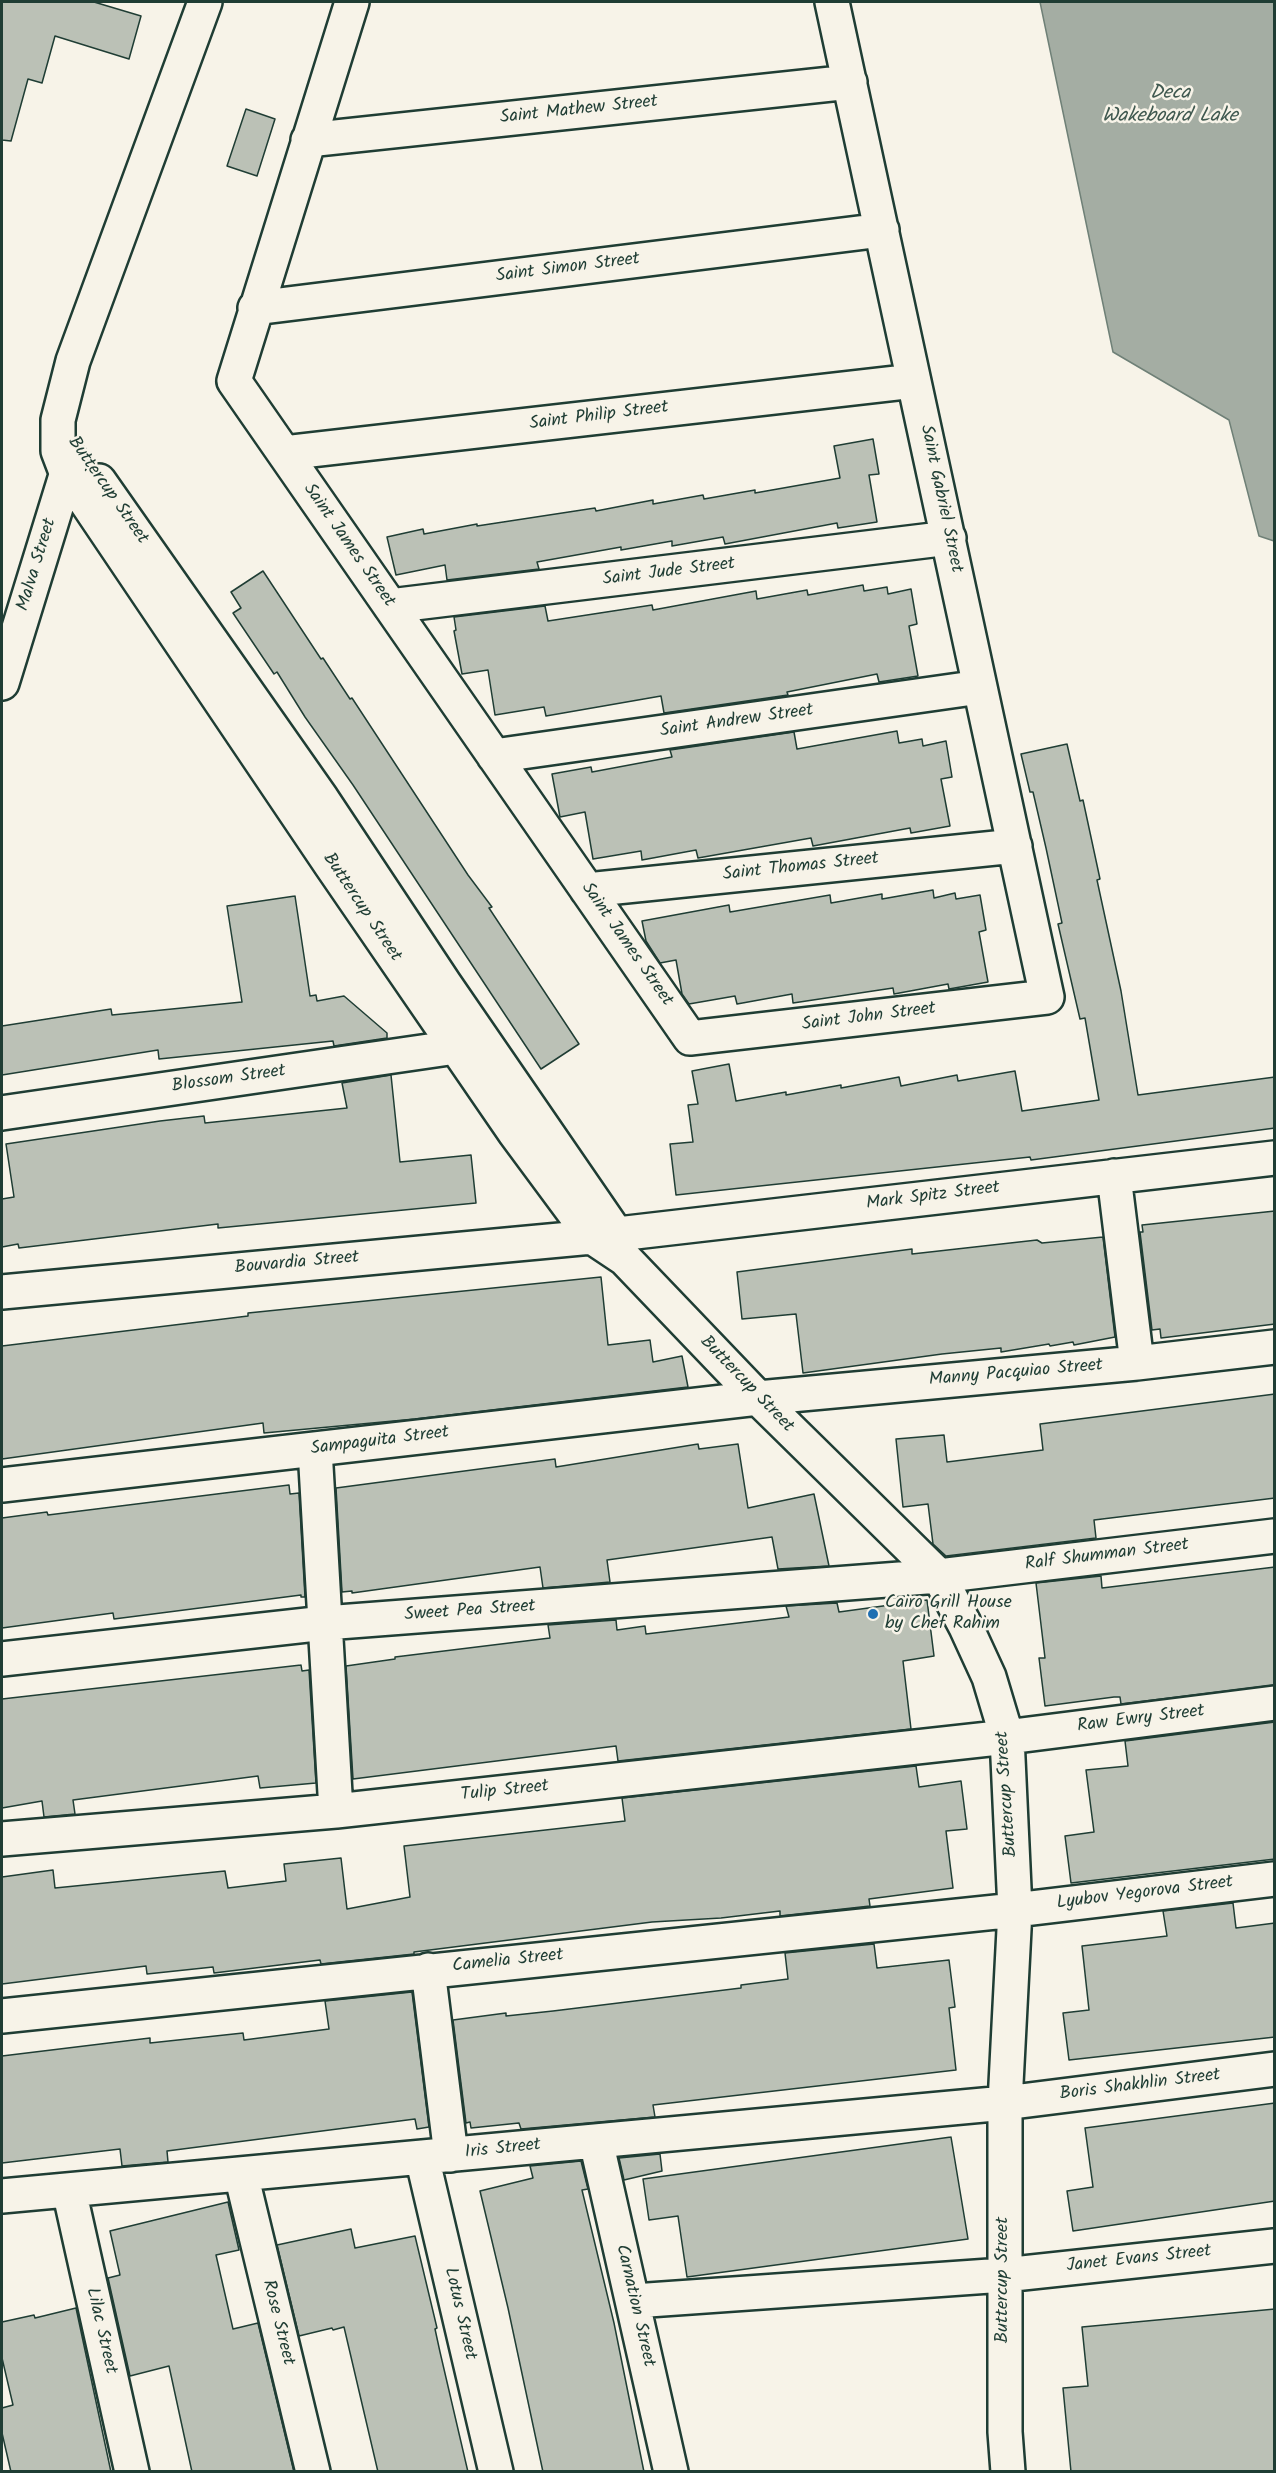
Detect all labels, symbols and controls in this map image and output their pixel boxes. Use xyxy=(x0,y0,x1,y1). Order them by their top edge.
water label: Deca Wakeboard Lake xyxy=(1102,83,1238,130)
street label: Saint Mathew Street xyxy=(499,92,659,130)
street label: Saint Simon Street xyxy=(495,249,641,289)
street label: Saint Philip Street xyxy=(528,398,670,436)
street label: Saint Gabriel Street xyxy=(914,423,966,575)
street label: Buttercup Street xyxy=(62,433,152,549)
street label: Saint James Street xyxy=(297,480,399,612)
street label: Malva Street xyxy=(14,516,62,614)
street label: Saint Jude Street xyxy=(602,554,736,592)
street label: Saint Andrew Street xyxy=(659,701,815,743)
street label: Saint Thomas Street xyxy=(722,849,880,887)
street label: Buttercup Street xyxy=(317,850,405,966)
street label: Saint James Street xyxy=(575,879,677,1011)
street label: Saint John Street xyxy=(801,999,937,1037)
street label: Blossom Street xyxy=(171,1061,287,1099)
street label: Mark Spitz Street xyxy=(865,1178,1001,1216)
street label: Bouvardia Street xyxy=(234,1248,360,1280)
street label: Buttercup Street xyxy=(694,1332,798,1438)
street label: Manny Pacquiao Street xyxy=(928,1356,1104,1392)
street label: Sampaguita Street xyxy=(310,1423,450,1461)
street label: Ralf Shumman Street xyxy=(1024,1535,1190,1577)
place label: Cairo Grill House by Chef Rahim xyxy=(885,1593,1012,1636)
street label: Sweet Pea Street xyxy=(404,1597,536,1627)
marker: Cairo Grill House by Chef Rahim xyxy=(866,1607,880,1621)
street label: Raw Ewry Street xyxy=(1076,1701,1206,1739)
street label: Buttercup Street xyxy=(993,1730,1023,1858)
street label: Tulip Street xyxy=(460,1777,550,1807)
street label: Lyubov Yegorova Street xyxy=(1056,1872,1234,1916)
street label: Camelia Street xyxy=(451,1945,565,1979)
street label: Boris Shakhlin Street xyxy=(1058,2065,1222,2107)
street label: Iris Street xyxy=(464,2135,542,2165)
street label: Buttercup Street xyxy=(993,2217,1015,2343)
street label: Janet Evans Street xyxy=(1066,2242,1212,2278)
street label: Carnation Street xyxy=(609,2243,659,2369)
street label: Lotus Street xyxy=(438,2266,480,2362)
street label: Rose Street xyxy=(256,2278,298,2368)
street label: Lilac Street xyxy=(80,2286,120,2376)

